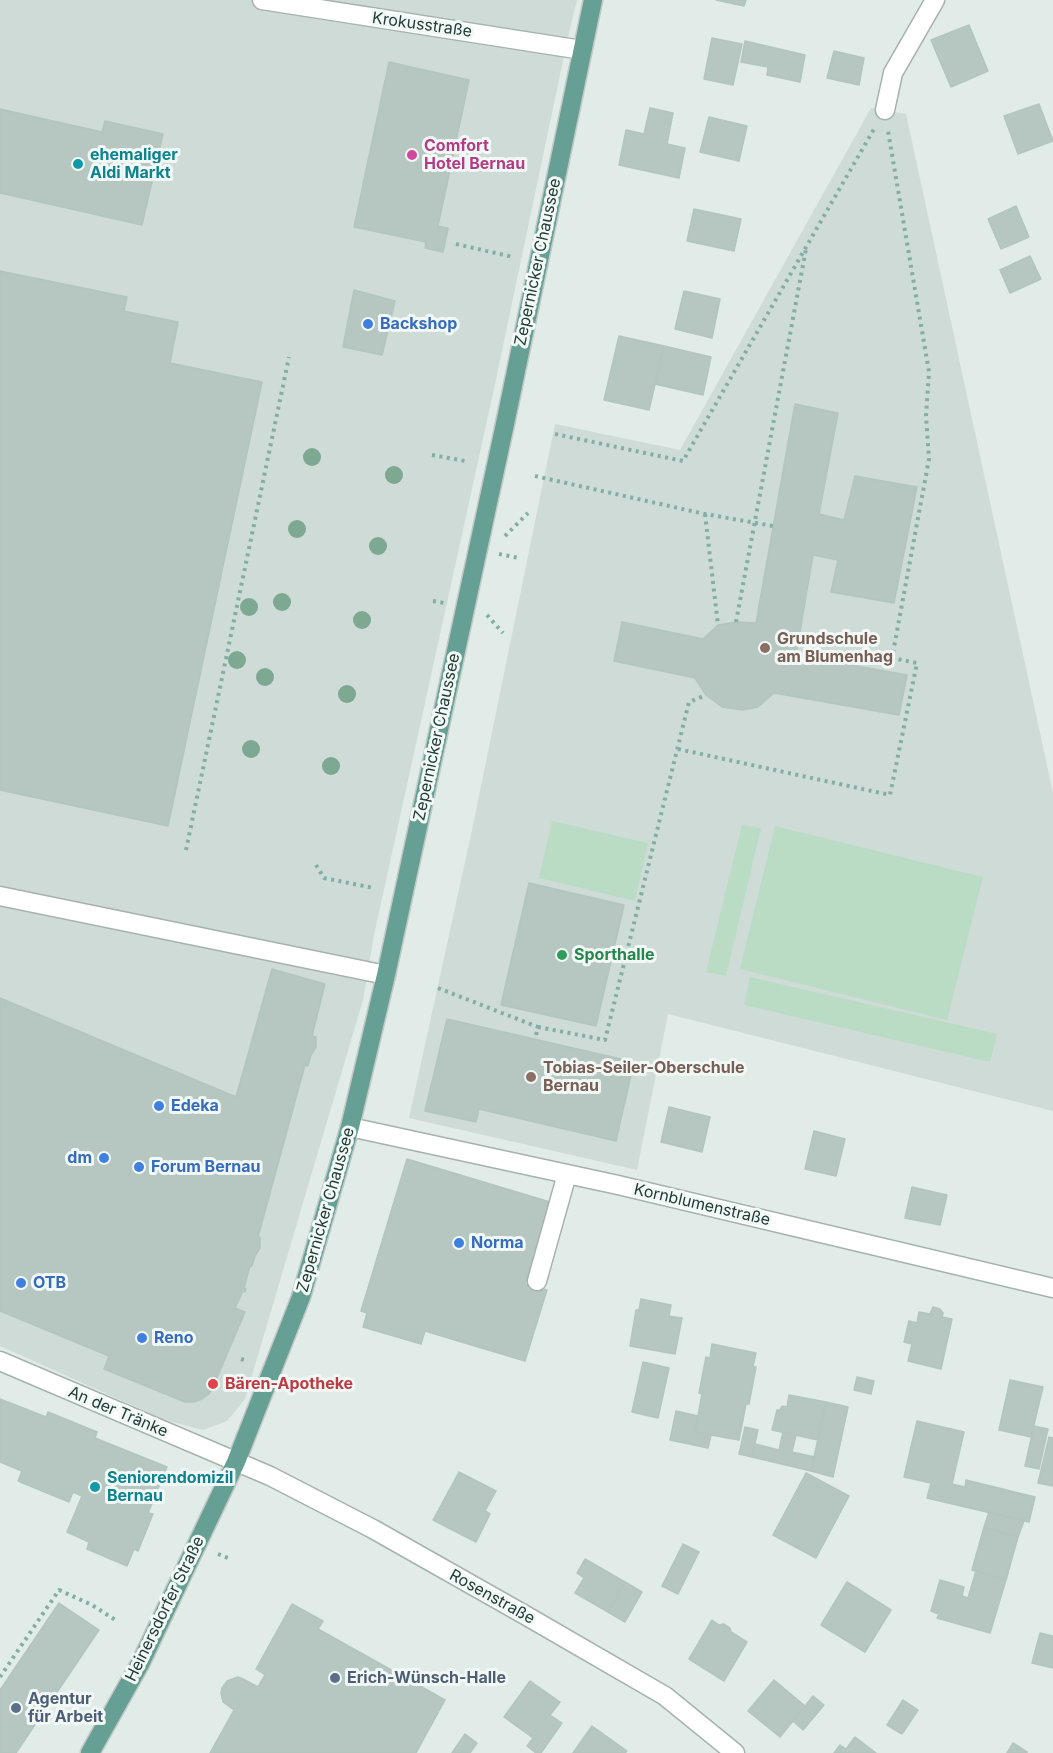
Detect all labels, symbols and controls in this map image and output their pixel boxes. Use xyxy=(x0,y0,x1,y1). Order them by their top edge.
street label: Krokusstraße xyxy=(371,8,473,42)
place label: Comfort Hotel Bernau xyxy=(424,136,525,174)
place label: ehemaliger Aldi Markt xyxy=(90,145,178,183)
marker: Comfort Hotel Bernau xyxy=(405,148,419,162)
marker: ehemaliger Aldi Markt xyxy=(71,157,85,171)
street label: Zepernicker Chaussee xyxy=(511,177,565,347)
place label: Backshop xyxy=(380,314,457,334)
marker: Backshop xyxy=(361,317,375,331)
place label: Grundschule am Blumenhag xyxy=(777,629,893,667)
marker: Grundschule am Blumenhag xyxy=(758,641,772,655)
street label: Zepernicker Chaussee xyxy=(410,652,464,822)
place label: Sporthalle xyxy=(574,945,655,965)
marker: Sporthalle xyxy=(555,948,569,962)
place label: Tobias-Seiler-Oberschule Bernau xyxy=(543,1058,745,1096)
marker: Tobias-Seiler-Oberschule Bernau xyxy=(524,1070,538,1084)
place label: Edeka xyxy=(171,1096,219,1116)
marker: Edeka xyxy=(152,1099,166,1113)
street label: Zepernicker Chaussee xyxy=(293,1125,359,1295)
place label: dm xyxy=(67,1148,92,1168)
marker: dm xyxy=(97,1151,111,1165)
place label: Forum Bernau xyxy=(151,1157,261,1177)
marker: Forum Bernau xyxy=(132,1160,146,1174)
street label: Kornblumenstraße xyxy=(632,1180,772,1230)
place label: Norma xyxy=(471,1233,524,1253)
marker: Norma xyxy=(452,1236,466,1250)
place label: OTB xyxy=(33,1273,66,1293)
marker: OTB xyxy=(14,1276,28,1290)
place label: Reno xyxy=(154,1328,194,1348)
marker: Reno xyxy=(135,1331,149,1345)
place label: Bären-Apotheke xyxy=(225,1374,353,1394)
marker: Bären-Apotheke xyxy=(206,1377,220,1391)
street label: An der Tränke xyxy=(65,1382,171,1442)
place label: Seniorendomizil Bernau xyxy=(107,1468,233,1506)
marker: Seniorendomizil Bernau xyxy=(88,1480,102,1494)
street label: Heinersdorfer Straße xyxy=(122,1533,208,1685)
street label: Rosenstraße xyxy=(446,1566,538,1628)
place label: Erich-Wünsch-Halle xyxy=(347,1668,506,1688)
marker: Erich-Wünsch-Halle xyxy=(328,1671,342,1685)
place label: Agentur für Arbeit xyxy=(28,1689,103,1727)
marker: Agentur für Arbeit xyxy=(9,1701,23,1715)

